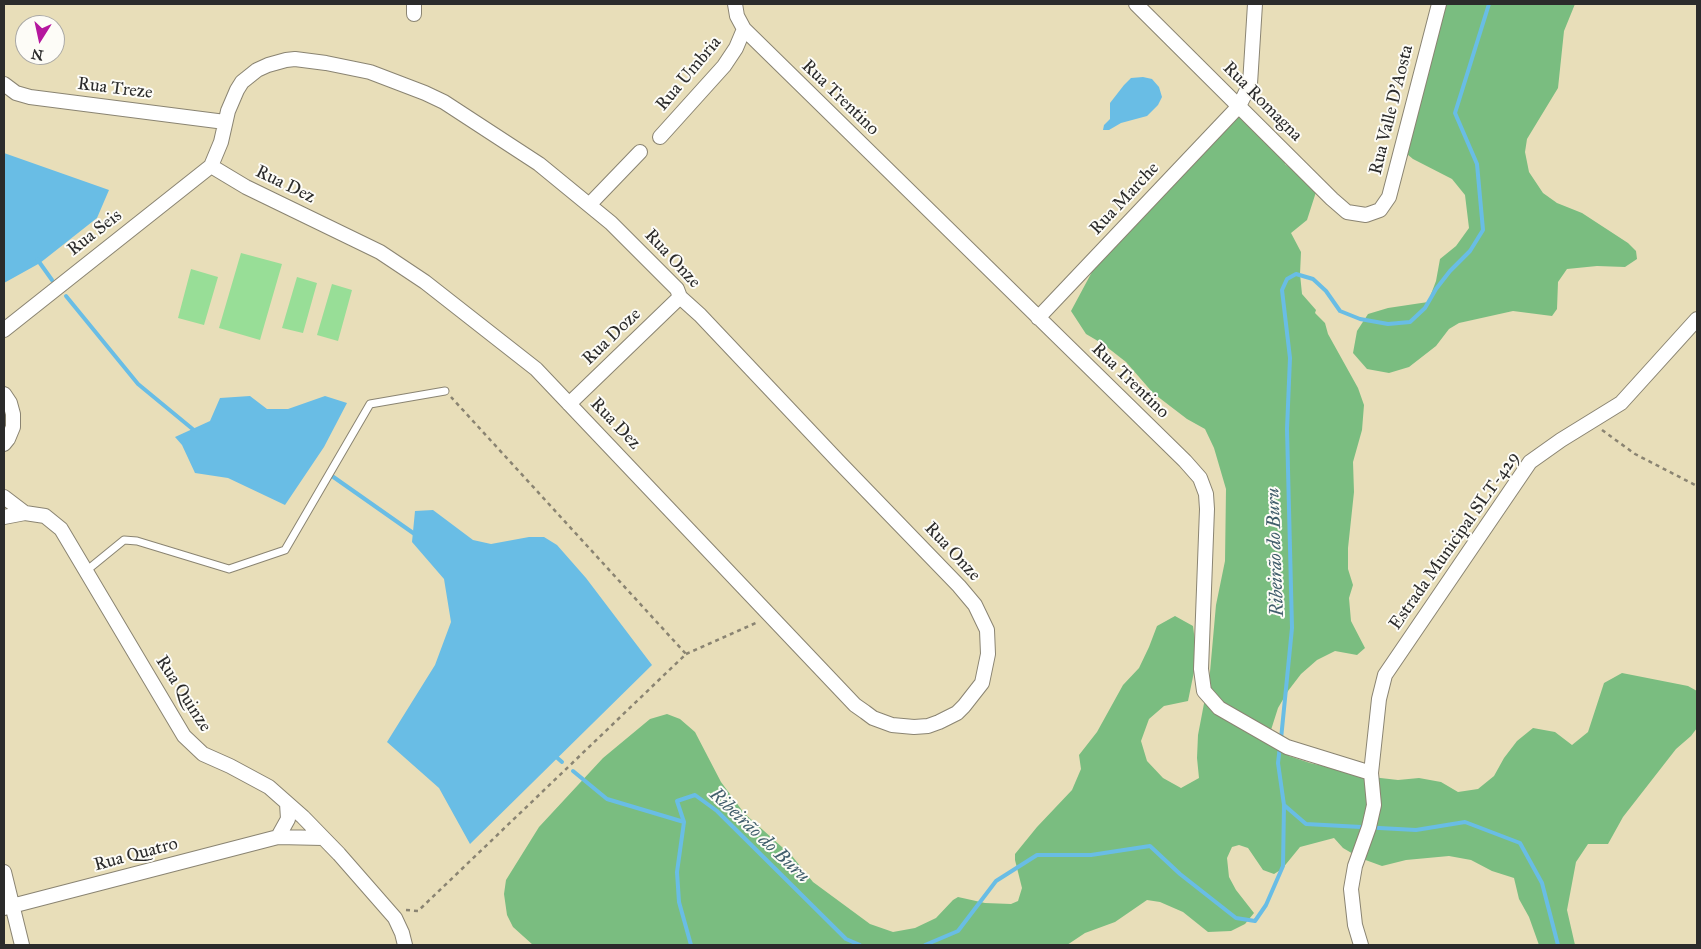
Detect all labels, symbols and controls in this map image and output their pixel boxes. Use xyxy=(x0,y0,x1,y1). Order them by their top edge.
north arrow xyxy=(15,15,65,65)
street label: Rua Umbria xyxy=(652,32,726,116)
street label: Rua Valle D'Aosta xyxy=(1365,43,1419,177)
text: N xyxy=(30,45,45,64)
street label: Rua Trentino xyxy=(797,56,883,140)
street label: Rua Romagna xyxy=(1218,58,1306,146)
street label: Rua Treze xyxy=(76,74,154,104)
street label: Rua Marche xyxy=(1086,158,1164,240)
street label: Rua Dez xyxy=(252,161,318,209)
street label: Rua Seis xyxy=(64,205,126,261)
street label: Rua Onze xyxy=(639,225,705,293)
street label: Rua Doze xyxy=(578,304,646,370)
street label: Rua Trentino xyxy=(1087,339,1173,423)
street label: Rua Dez xyxy=(585,394,645,454)
street label: Estrada Municipal SLT-429 xyxy=(1385,448,1525,634)
water label: Ribeirão do Buru xyxy=(1262,487,1290,617)
street label: Rua Onze xyxy=(919,518,985,586)
street label: Rua Quinze xyxy=(150,652,216,736)
water label: Ribeirão do Buru xyxy=(704,784,814,888)
street label: Rua Quatro xyxy=(92,833,180,877)

